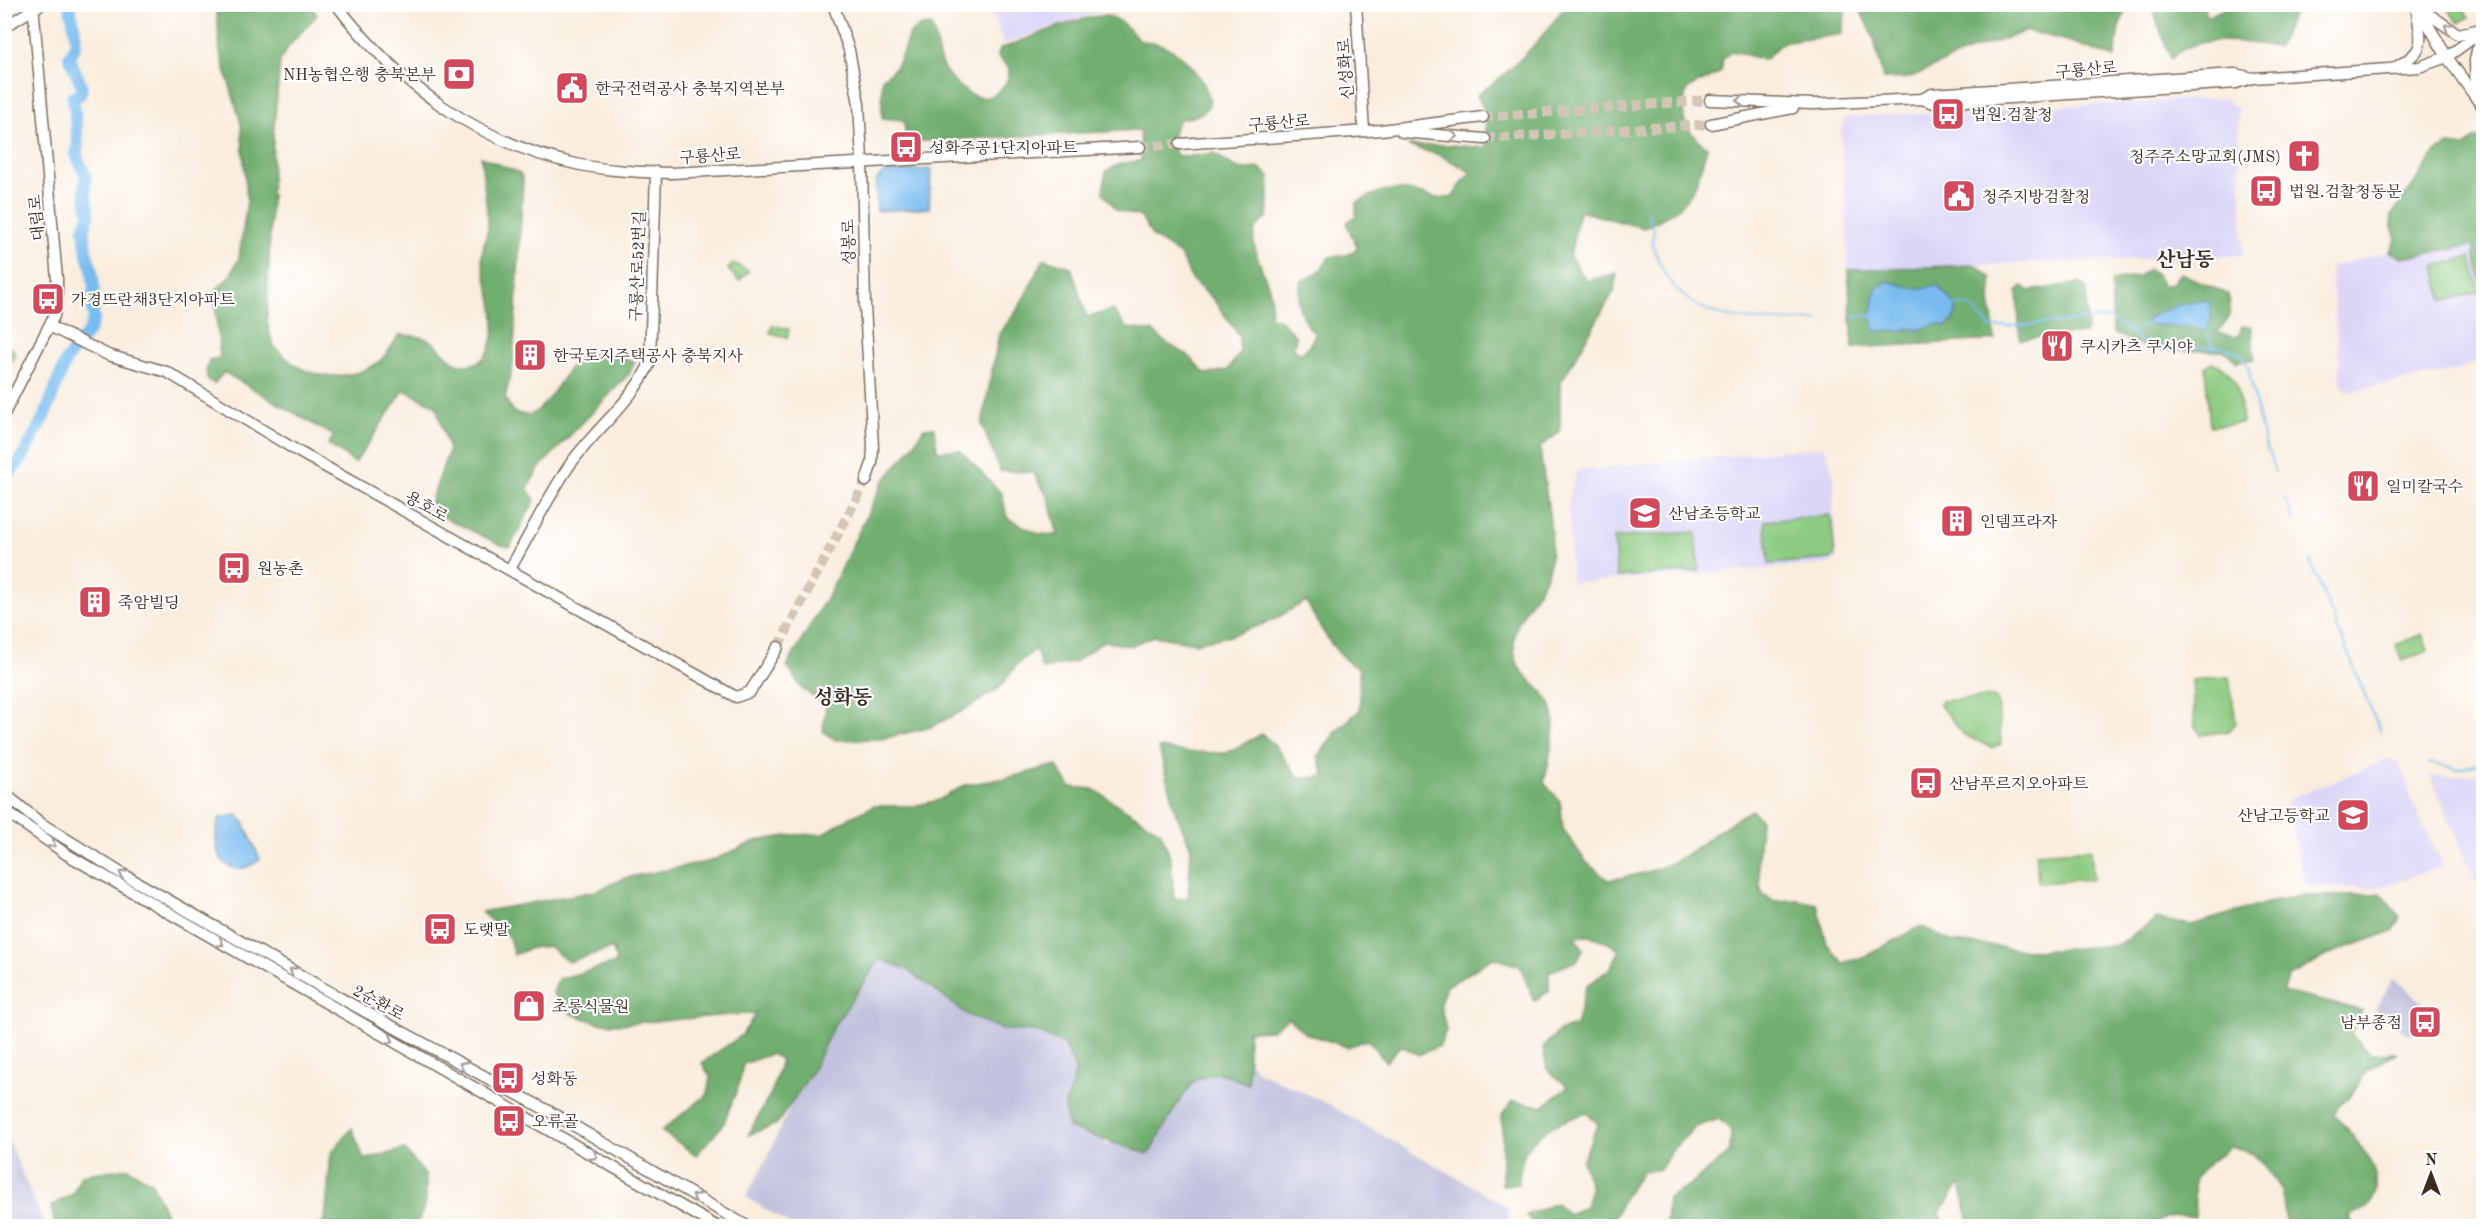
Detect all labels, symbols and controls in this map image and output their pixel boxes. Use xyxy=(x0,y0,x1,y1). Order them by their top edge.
one-way arrow xyxy=(2443,23,2454,34)
street label: 신성화로 xyxy=(1336,37,1357,100)
bank icon: NH농협은행 충북본부 xyxy=(441,56,477,92)
street label: 구룡산로 xyxy=(2055,59,2118,82)
place label: NH농협은행 충북본부 xyxy=(283,66,436,84)
public building icon: 한국전력공사 충북지역본부 xyxy=(554,70,590,106)
place label: 한국전력공사 충북지역본부 xyxy=(595,80,785,98)
one-way arrow xyxy=(1736,95,1745,108)
bus stop icon: 법원.검찰청 xyxy=(1930,96,1966,132)
place label: 법원.검찰청 xyxy=(1971,107,2053,124)
street label: 구룡산로 xyxy=(1248,112,1311,135)
bus stop icon: 성화주공1단지아파트 xyxy=(888,129,924,165)
one-way arrow xyxy=(1449,129,1458,142)
church icon: 청주주소망교회(JMS) xyxy=(2286,138,2322,174)
place label: 성화주공1단지아파트 xyxy=(929,140,1078,157)
street label: 구룡산로 xyxy=(679,146,742,167)
place label: 청주주소망교회(JMS) xyxy=(2129,149,2281,166)
bus stop icon: 법원.검찰청동문 xyxy=(2248,173,2284,209)
public building icon: 청주지방검찰청 xyxy=(1941,178,1977,214)
place label: 법원.검찰청동문 xyxy=(2289,184,2402,201)
place label: 청주지방검찰청 xyxy=(1982,189,2090,206)
street label: 대림로 xyxy=(27,193,48,242)
street label: 구룡산로52번길 xyxy=(628,210,649,322)
street label: 성봉로 xyxy=(840,218,858,265)
district label: 산남동 xyxy=(2156,248,2215,271)
bus stop icon: 가경뜨란채3단지아파트 xyxy=(30,281,66,317)
place label: 가경뜨란채3단지아파트 xyxy=(71,292,235,309)
restaurant icon: 쿠시카츠 쿠시야 xyxy=(2039,328,2075,364)
building icon: 한국토지주택공사 충북지사 xyxy=(512,337,548,373)
place label: 쿠시카츠 쿠시야 xyxy=(2080,339,2193,356)
place label: 한국토지주택공사 충북지사 xyxy=(553,347,743,365)
restaurant icon: 일미칼국수 xyxy=(2345,468,2381,504)
place label: 일미칼국수 xyxy=(2386,478,2463,496)
street label: 용호로 xyxy=(402,488,452,526)
school or university icon: 산남초등학교 xyxy=(1627,495,1663,531)
building icon: 인뎀프라자 xyxy=(1939,503,1975,539)
place label: 산남초등학교 xyxy=(1668,505,1761,523)
place label: 인뎀프라자 xyxy=(1980,514,2058,531)
bus stop icon: 원농촌 xyxy=(216,550,252,586)
place label: 원농촌 xyxy=(257,560,303,578)
building icon: 죽암빌딩 xyxy=(77,584,113,620)
place label: 죽암빌딩 xyxy=(118,594,180,612)
district label: 성화동 xyxy=(814,686,873,709)
bus stop icon: 산남푸르지오아파트 xyxy=(1908,765,1944,801)
place label: 산남푸르지오아파트 xyxy=(1949,776,2089,793)
school or university icon: 산남고등학교 xyxy=(2335,797,2371,833)
place label: 산남고등학교 xyxy=(2237,808,2330,825)
one-way arrow xyxy=(45,837,56,848)
one-way arrow xyxy=(119,870,129,881)
bus stop icon: 도랫말 xyxy=(422,911,458,947)
place label: 도랫말 xyxy=(463,922,510,939)
one-way arrow xyxy=(214,935,225,947)
one-way arrow xyxy=(288,967,299,978)
street label: 2순환로 xyxy=(350,982,408,1024)
shop icon: 초롱식물원 xyxy=(511,988,547,1024)
place label: 초롱식물원 xyxy=(552,998,629,1016)
bus stop icon: 남부종점 xyxy=(2407,1004,2443,1040)
place label: 남부종점 xyxy=(2340,1014,2402,1032)
one-way arrow xyxy=(384,1032,394,1044)
bus stop icon: 성화동 xyxy=(490,1060,526,1096)
one-way arrow xyxy=(459,1061,470,1072)
place label: 성화동 xyxy=(531,1071,578,1088)
bus stop icon: 오류골 xyxy=(491,1103,527,1139)
place label: 오류골 xyxy=(532,1113,579,1131)
north arrow xyxy=(2401,1144,2461,1204)
one-way arrow xyxy=(588,1149,598,1160)
text: N xyxy=(2425,1153,2438,1169)
one-way arrow xyxy=(692,1193,702,1204)

